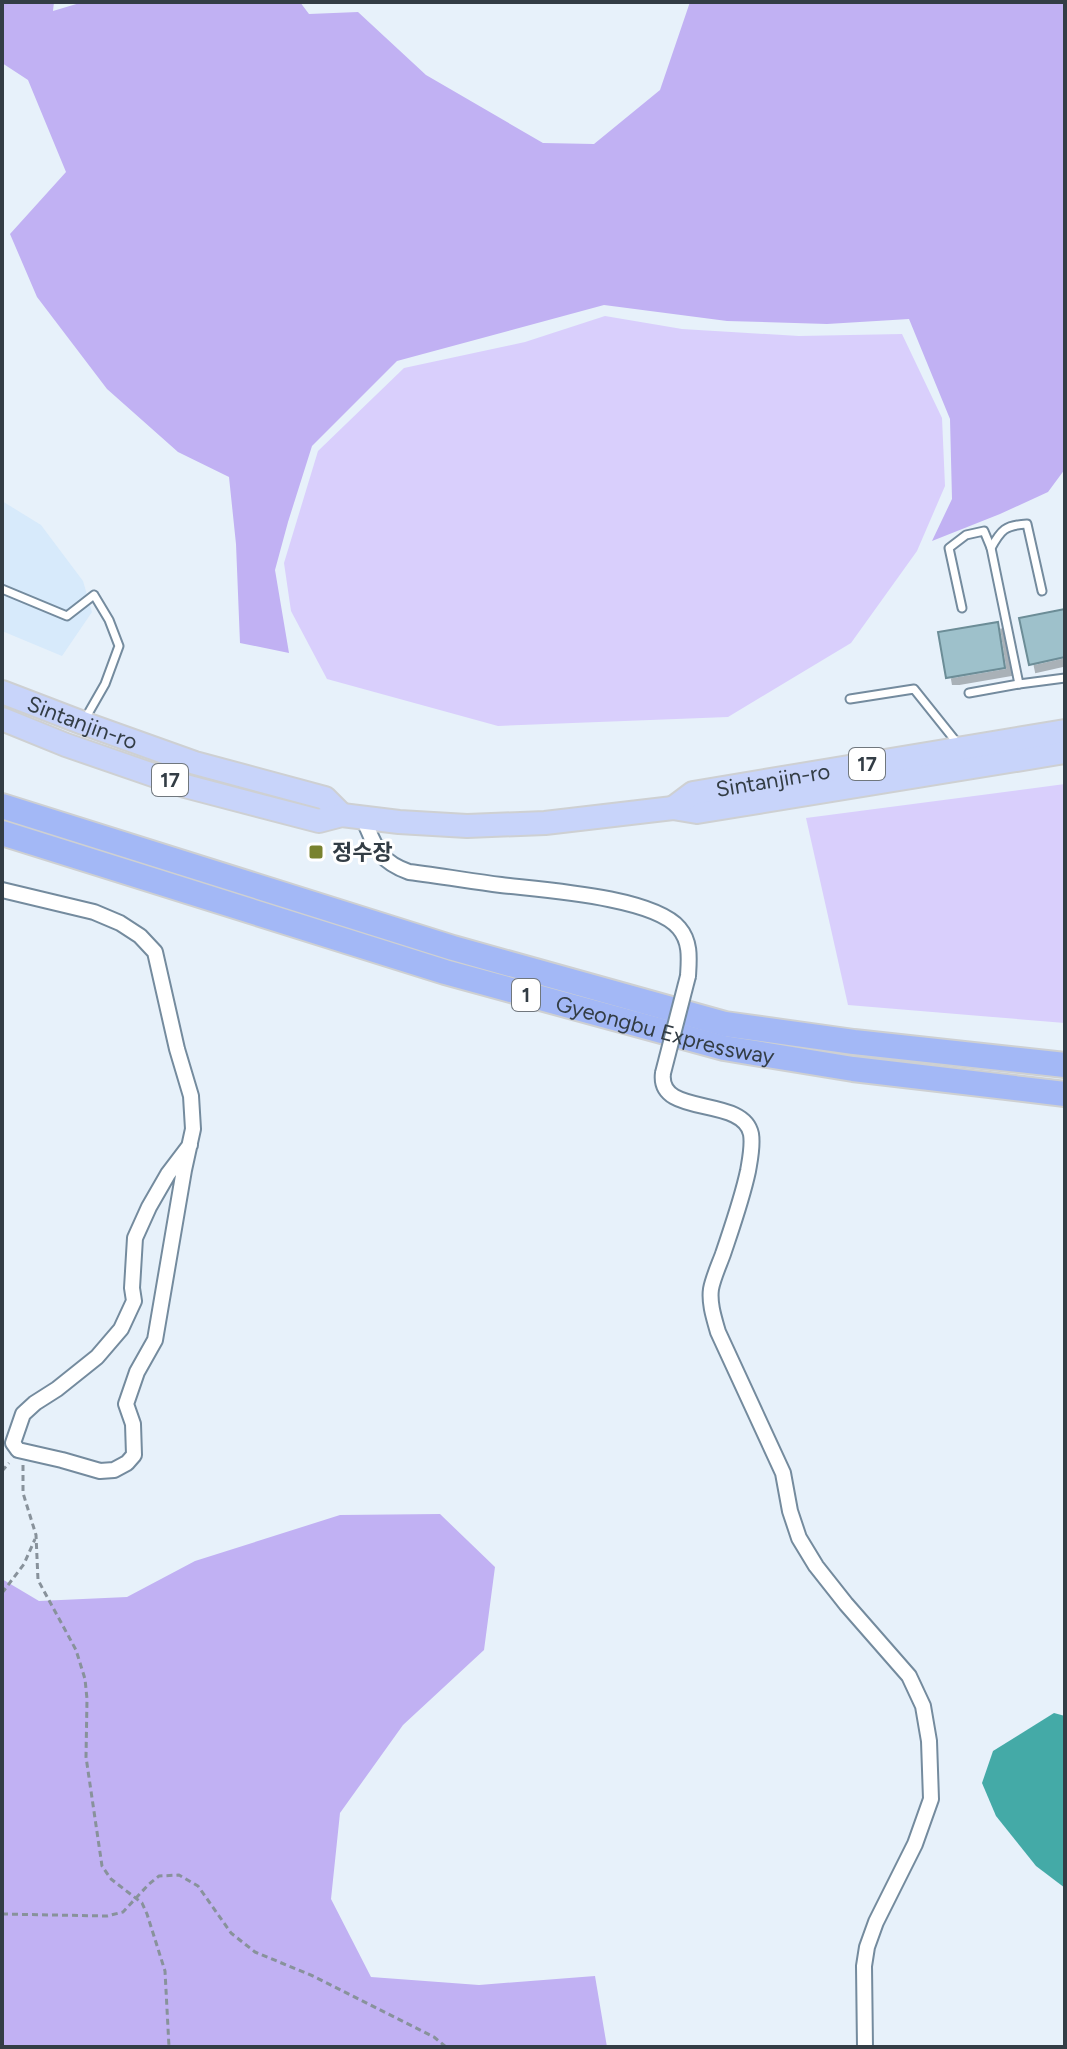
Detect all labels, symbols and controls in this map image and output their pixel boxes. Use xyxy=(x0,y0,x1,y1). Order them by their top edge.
street label: Sintanjin-ro xyxy=(24,690,141,755)
road number: 17 xyxy=(849,748,885,780)
street label: Sintanjin-ro xyxy=(714,757,832,802)
road number: 17 xyxy=(152,764,188,796)
place label: 정수장 xyxy=(332,839,393,866)
marker: 정수장 xyxy=(307,843,325,861)
road number: 1 xyxy=(512,979,540,1011)
street label: Gyeongbu Expressway xyxy=(553,989,777,1070)

